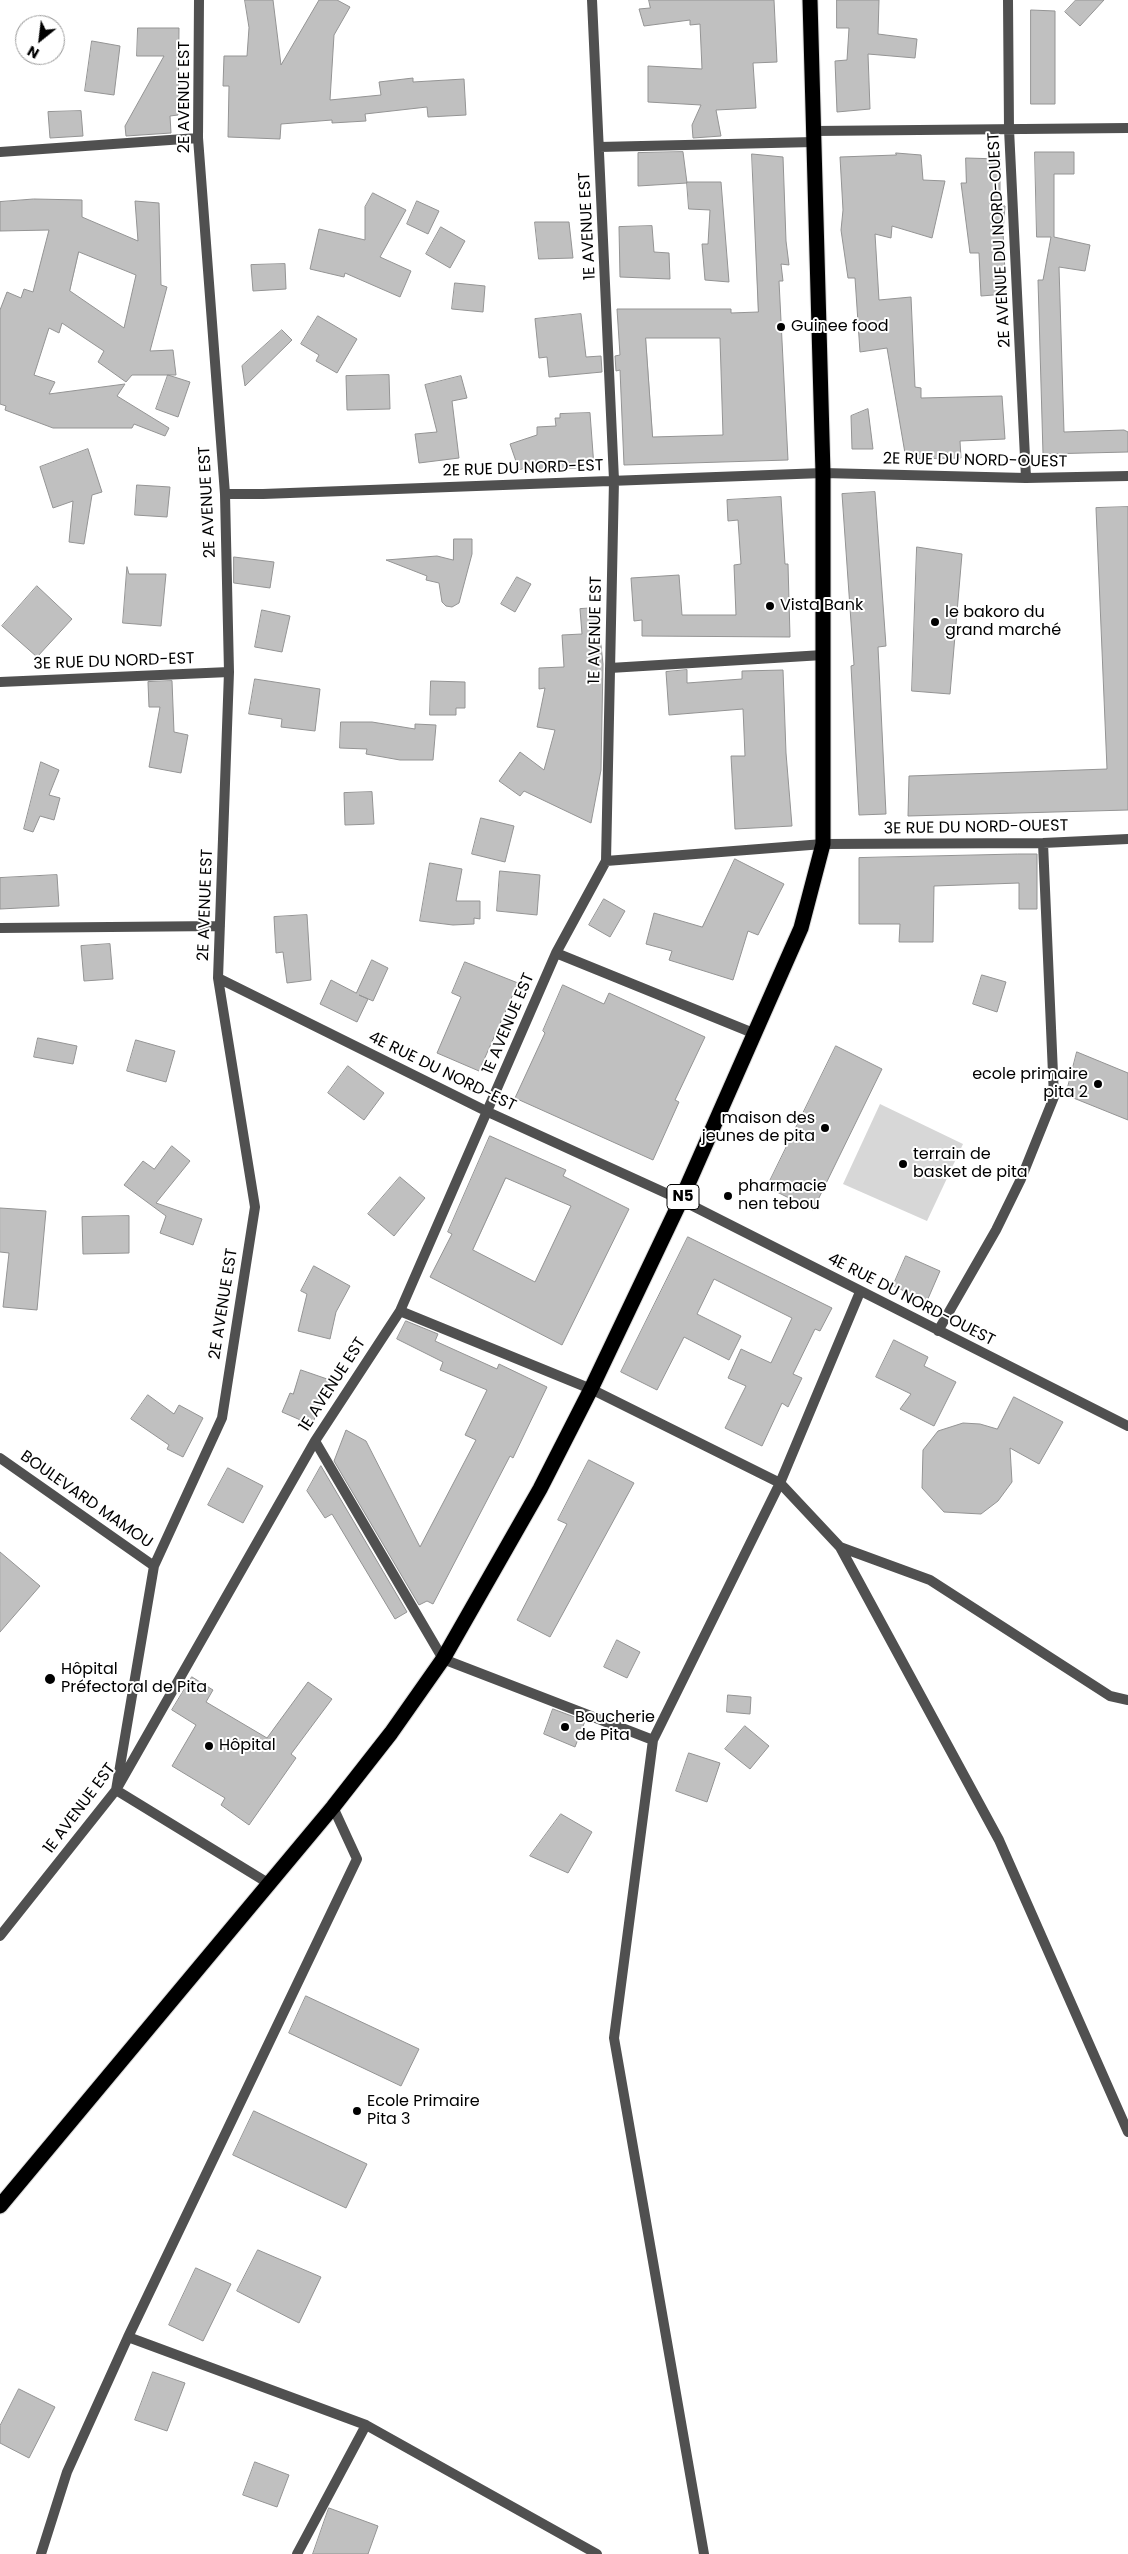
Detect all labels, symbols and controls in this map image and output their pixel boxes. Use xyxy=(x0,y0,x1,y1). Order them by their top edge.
north arrow xyxy=(15,15,65,65)
text: N xyxy=(24,41,43,64)
street label: 2E AVENUE EST xyxy=(175,41,195,153)
street label: 2E AVENUE DU NORD-OUEST xyxy=(985,132,1015,348)
street label: 1E AVENUE EST xyxy=(576,171,600,281)
place label: Guinee food xyxy=(791,317,889,337)
marker: Guinee food xyxy=(775,321,787,333)
street label: 2E AVENUE EST xyxy=(195,445,221,559)
street label: 2E RUE DU NORD-OUEST xyxy=(883,450,1067,472)
street label: 2E RUE DU NORD-EST xyxy=(442,457,604,481)
street label: 1E AVENUE EST xyxy=(585,576,607,684)
place label: Vista Bank xyxy=(780,596,863,616)
marker: Vista Bank xyxy=(764,600,776,612)
place label: le bakoro du grand marché xyxy=(945,603,1061,641)
marker: le bakoro du grand marché xyxy=(929,616,941,628)
street label: 3E RUE DU NORD-EST xyxy=(33,650,195,674)
street label: 3E RUE DU NORD-OUEST xyxy=(884,817,1068,839)
street label: 2E AVENUE EST xyxy=(194,849,218,961)
street label: 1E AVENUE EST xyxy=(479,970,539,1078)
street label: 4E RUE DU NORD-EST xyxy=(365,1028,519,1116)
place label: ecole primaire pita 2 xyxy=(972,1065,1088,1103)
marker: ecole primaire pita 2 xyxy=(1092,1078,1104,1090)
place label: maison des jeunes de pita xyxy=(702,1109,815,1147)
marker: maison des jeunes de pita xyxy=(819,1122,831,1134)
place label: terrain de basket de pita xyxy=(913,1145,1028,1183)
marker: terrain de basket de pita xyxy=(897,1158,909,1170)
place label: pharmacie nen tebou xyxy=(738,1177,827,1215)
road number: N5 xyxy=(667,1184,699,1210)
marker: pharmacie nen tebou xyxy=(722,1190,734,1202)
street label: 2E AVENUE EST xyxy=(206,1247,242,1361)
street label: 4E RUE DU NORD-OUEST xyxy=(824,1249,998,1351)
street label: 1E AVENUE EST xyxy=(295,1334,371,1436)
street label: BOULEVARD MAMOU xyxy=(16,1447,156,1553)
place label: Hôpital Préfectoral de Pita xyxy=(61,1660,207,1698)
marker: Hôpital Préfectoral de Pita xyxy=(43,1672,57,1686)
place label: Boucherie de Pita xyxy=(575,1708,655,1746)
marker: Boucherie de Pita xyxy=(559,1721,571,1733)
place label: Hôpital xyxy=(219,1736,276,1756)
marker: Hôpital xyxy=(203,1740,215,1752)
street label: 1E AVENUE EST xyxy=(40,1760,120,1858)
place label: Ecole Primaire Pita 3 xyxy=(367,2092,480,2130)
marker: Ecole Primaire Pita 3 xyxy=(351,2105,363,2117)

